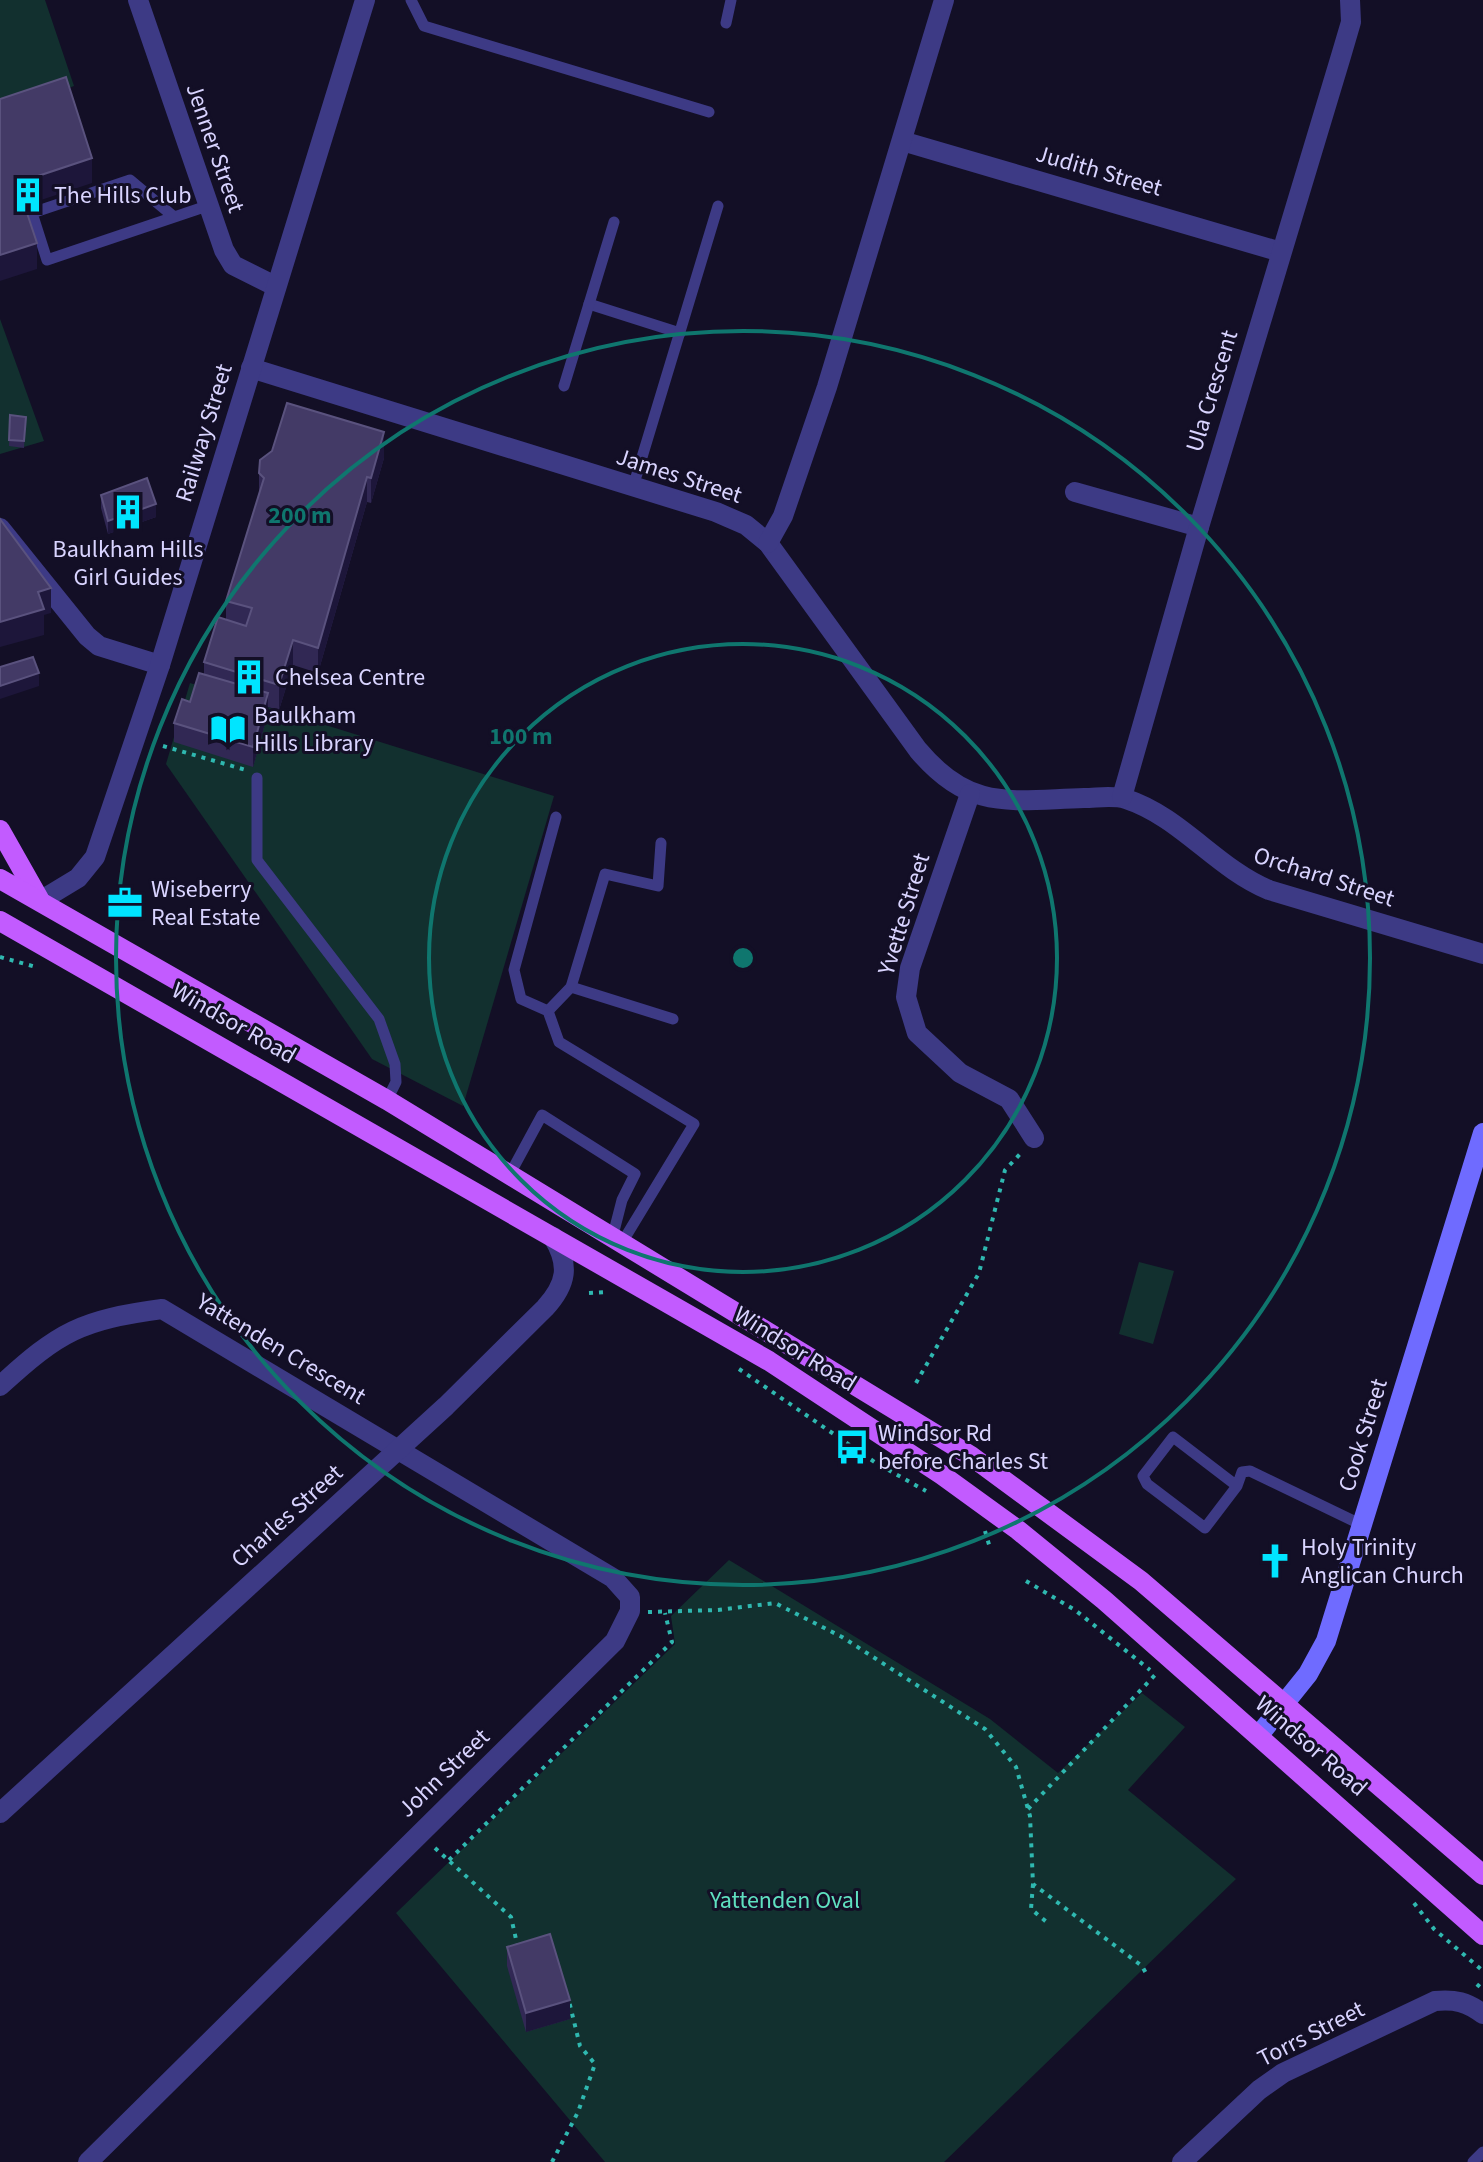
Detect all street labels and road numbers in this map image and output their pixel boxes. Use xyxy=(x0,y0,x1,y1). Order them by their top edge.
street label: Jenner Street xyxy=(177,79,253,217)
street label: Judith Street xyxy=(1032,136,1166,206)
street label: Ula Crescent xyxy=(1177,326,1247,456)
street label: Railway Street xyxy=(166,360,242,506)
street label: James Street xyxy=(612,439,746,513)
street label: Orchard Street xyxy=(1249,838,1399,916)
street label: Yvette Street xyxy=(869,849,939,980)
street label: Windsor Road xyxy=(165,973,303,1073)
street label: Yattenden Crescent xyxy=(189,1284,373,1414)
street label: Windsor Road xyxy=(727,1297,863,1401)
street label: Cook Street xyxy=(1329,1374,1397,1496)
street label: Charles Street xyxy=(223,1456,351,1576)
street label: Windsor Road xyxy=(1247,1687,1375,1805)
street label: John Street xyxy=(390,1720,498,1826)
street label: Torrs Street xyxy=(1251,1992,1371,2076)

